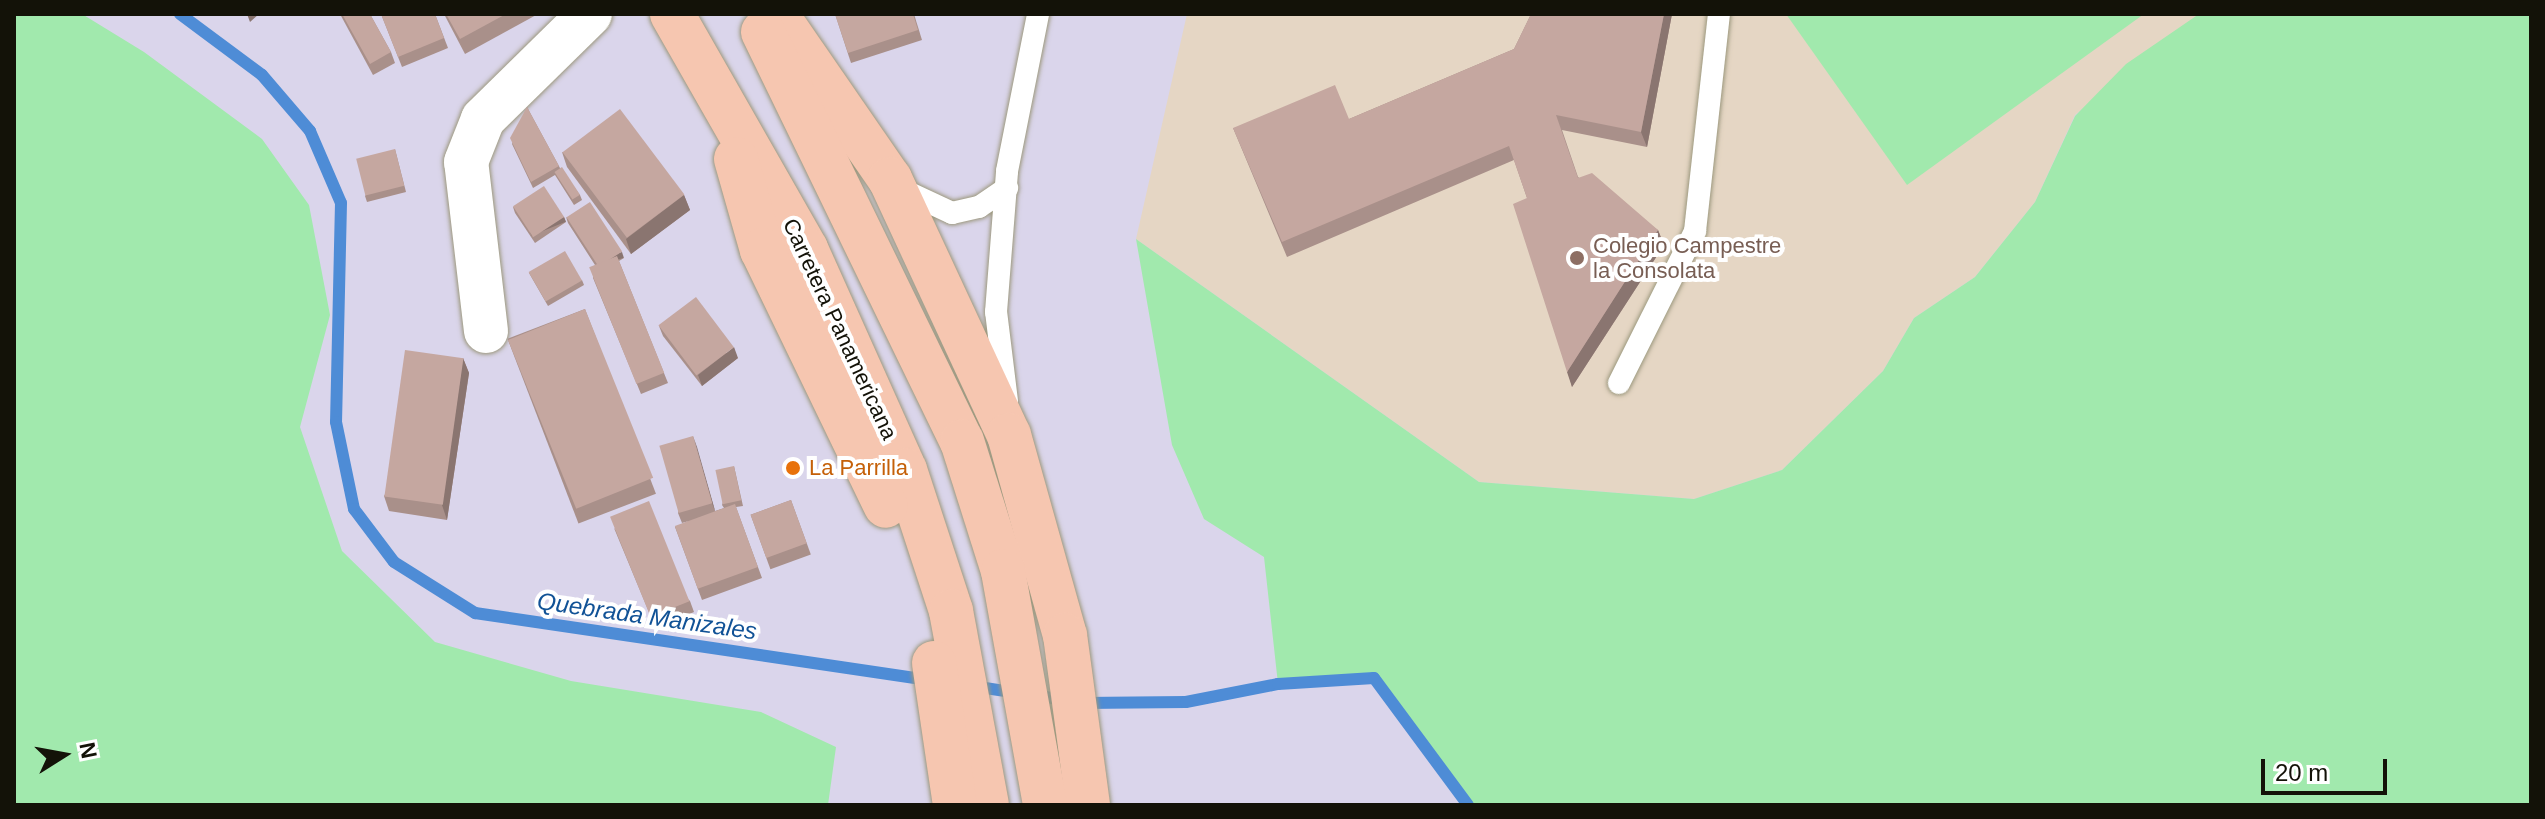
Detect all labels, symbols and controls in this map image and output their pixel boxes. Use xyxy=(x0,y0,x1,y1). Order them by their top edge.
street label: Carretera Panamericana xyxy=(777,214,903,444)
place label: Colegio Campestre la Consolata xyxy=(1593,232,1781,284)
marker: Colegio Campestre la Consolata xyxy=(1568,249,1586,267)
place label: La Parrilla xyxy=(809,455,908,481)
marker: La Parrilla xyxy=(784,459,802,477)
water label: Quebrada Manizales xyxy=(535,586,759,646)
north arrow xyxy=(24,715,104,795)
text: N xyxy=(74,740,102,761)
scale bar xyxy=(2265,743,2391,793)
text: 20 m xyxy=(2275,759,2328,786)

